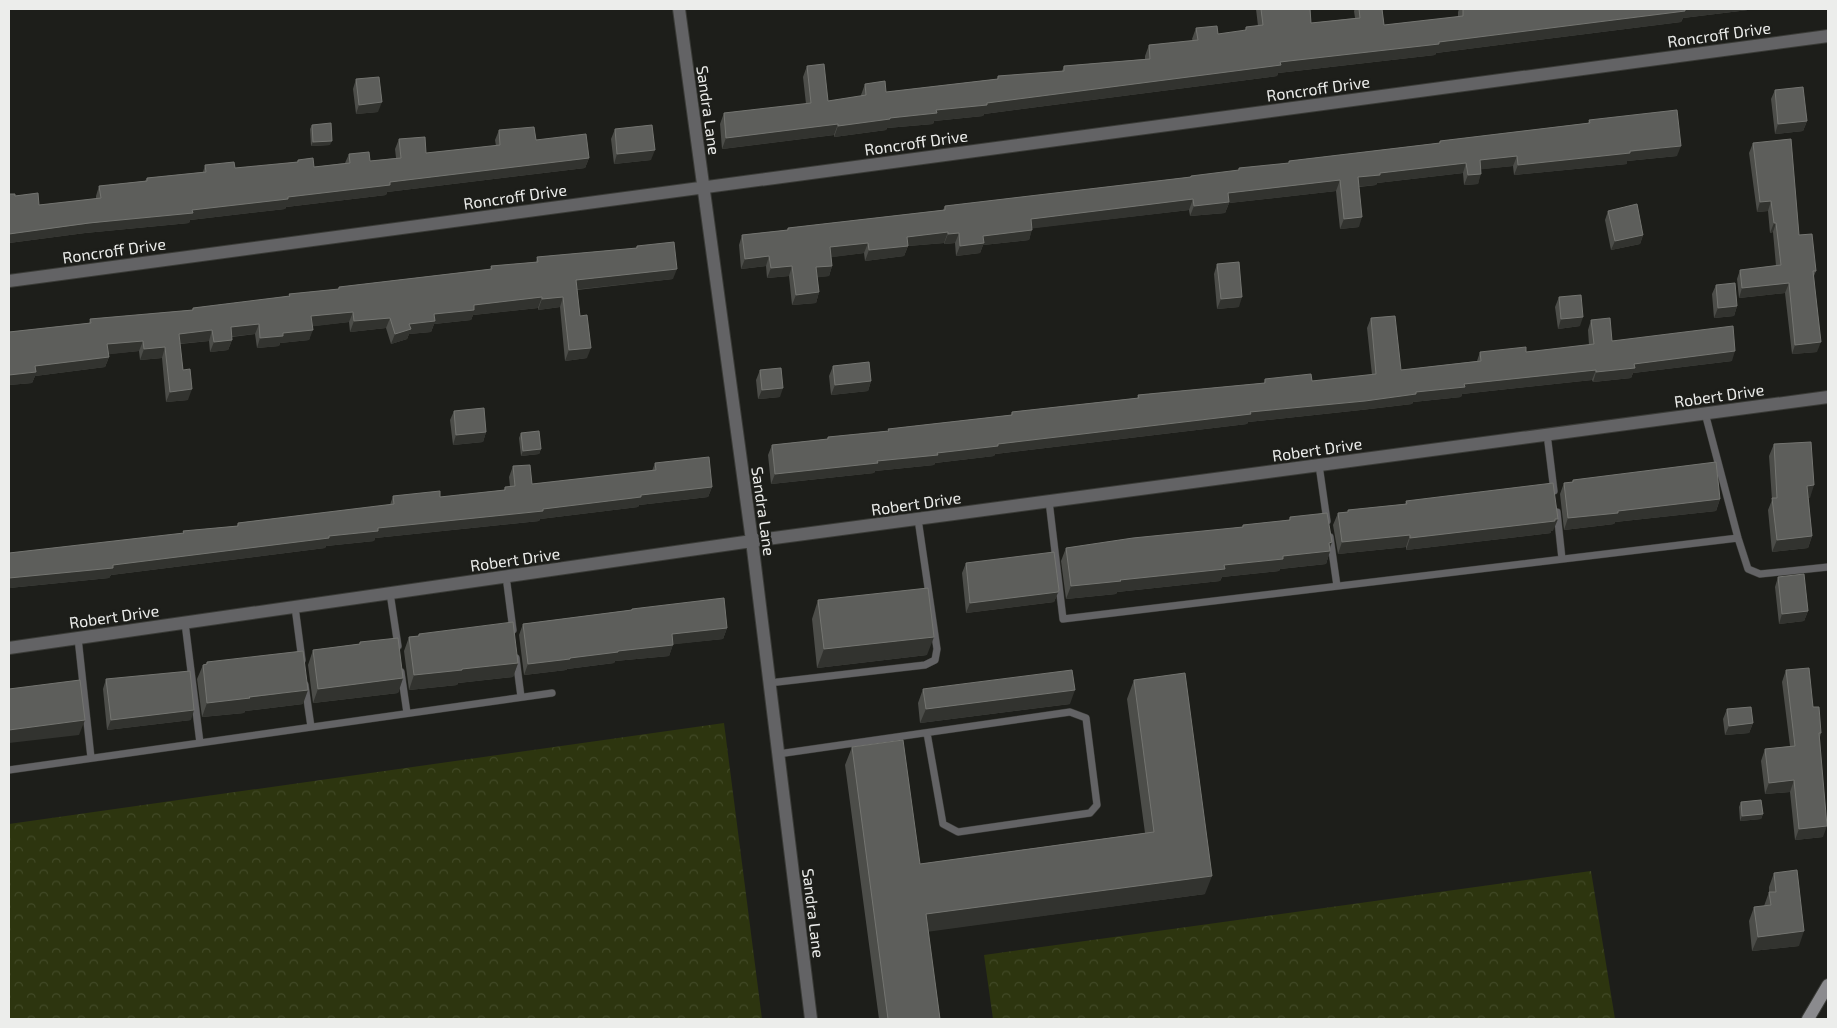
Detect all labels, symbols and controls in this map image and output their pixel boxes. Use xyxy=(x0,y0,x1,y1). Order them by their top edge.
street label: Roncroff Drive xyxy=(1666,17,1772,51)
street label: Sandra Lane xyxy=(693,64,725,156)
street label: Roncroff Drive xyxy=(1265,71,1371,105)
street label: Roncroff Drive xyxy=(863,125,969,159)
street label: Roncroff Drive xyxy=(462,179,568,213)
street label: Roncroff Drive xyxy=(61,233,167,267)
street label: Robert Drive xyxy=(1673,379,1765,411)
street label: Robert Drive xyxy=(1271,433,1363,465)
street label: Sandra Lane xyxy=(748,465,780,557)
street label: Robert Drive xyxy=(870,487,962,519)
street label: Robert Drive xyxy=(469,543,561,575)
street label: Robert Drive xyxy=(68,600,160,632)
street label: Sandra Lane xyxy=(799,867,829,959)

